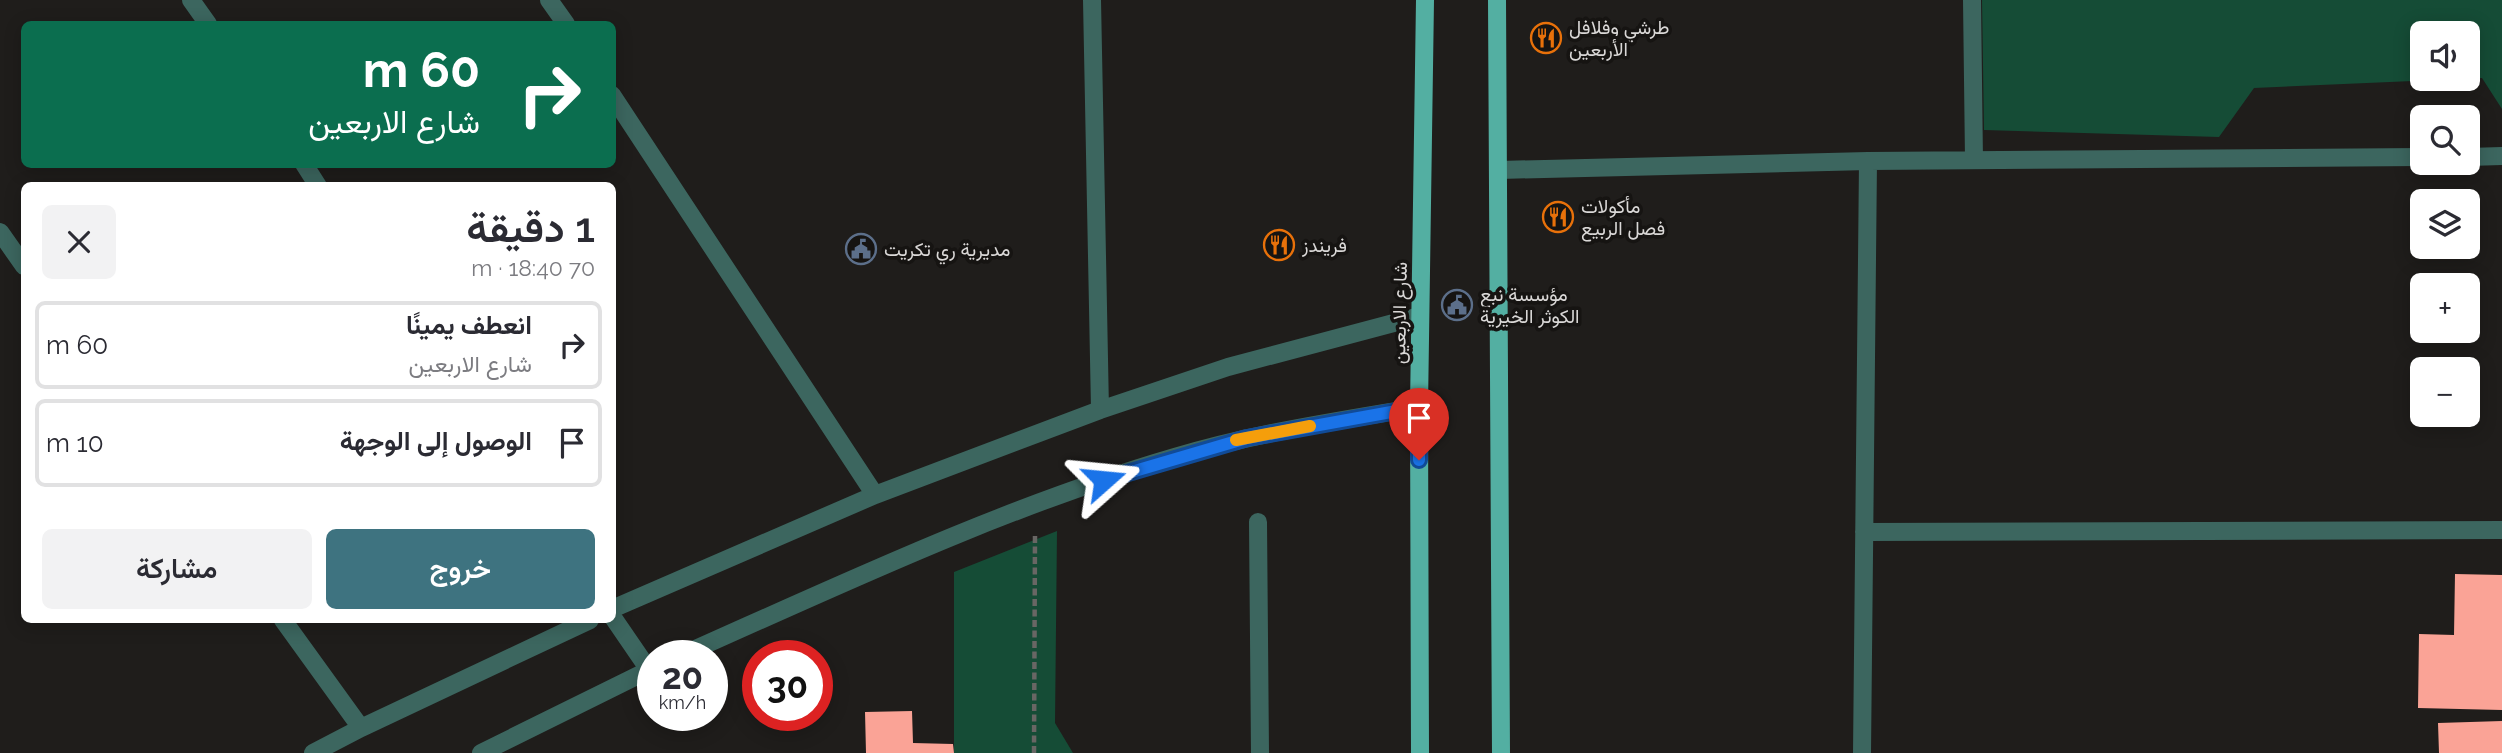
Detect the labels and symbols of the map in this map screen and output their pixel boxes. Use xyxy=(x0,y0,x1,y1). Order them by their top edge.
place label: طرشي وفلافل الأربعين xyxy=(1569,16,1669,61)
restaurant icon: طرشي وفلافل الأربعين xyxy=(1529,21,1563,55)
place label: مأكولات فصل الربيع xyxy=(1581,195,1665,242)
restaurant icon: مأكولات فصل الربيع xyxy=(1541,200,1575,234)
restaurant icon: فريندز xyxy=(1262,228,1296,262)
public building icon: مديرية ري تكريت xyxy=(844,232,878,266)
place label: فريندز xyxy=(1301,234,1347,257)
place label: مديرية ري تكريت xyxy=(884,238,1010,265)
street label: شارع الاربعين xyxy=(1387,262,1413,364)
place label: مؤسسة نبع الكوثر الخيرية xyxy=(1480,283,1580,328)
public building icon: مؤسسة نبع الكوثر الخيرية xyxy=(1440,288,1474,322)
pin xyxy=(1389,388,1449,460)
position arrow xyxy=(1067,443,1141,517)
speed limit sign: 30 xyxy=(742,640,833,731)

